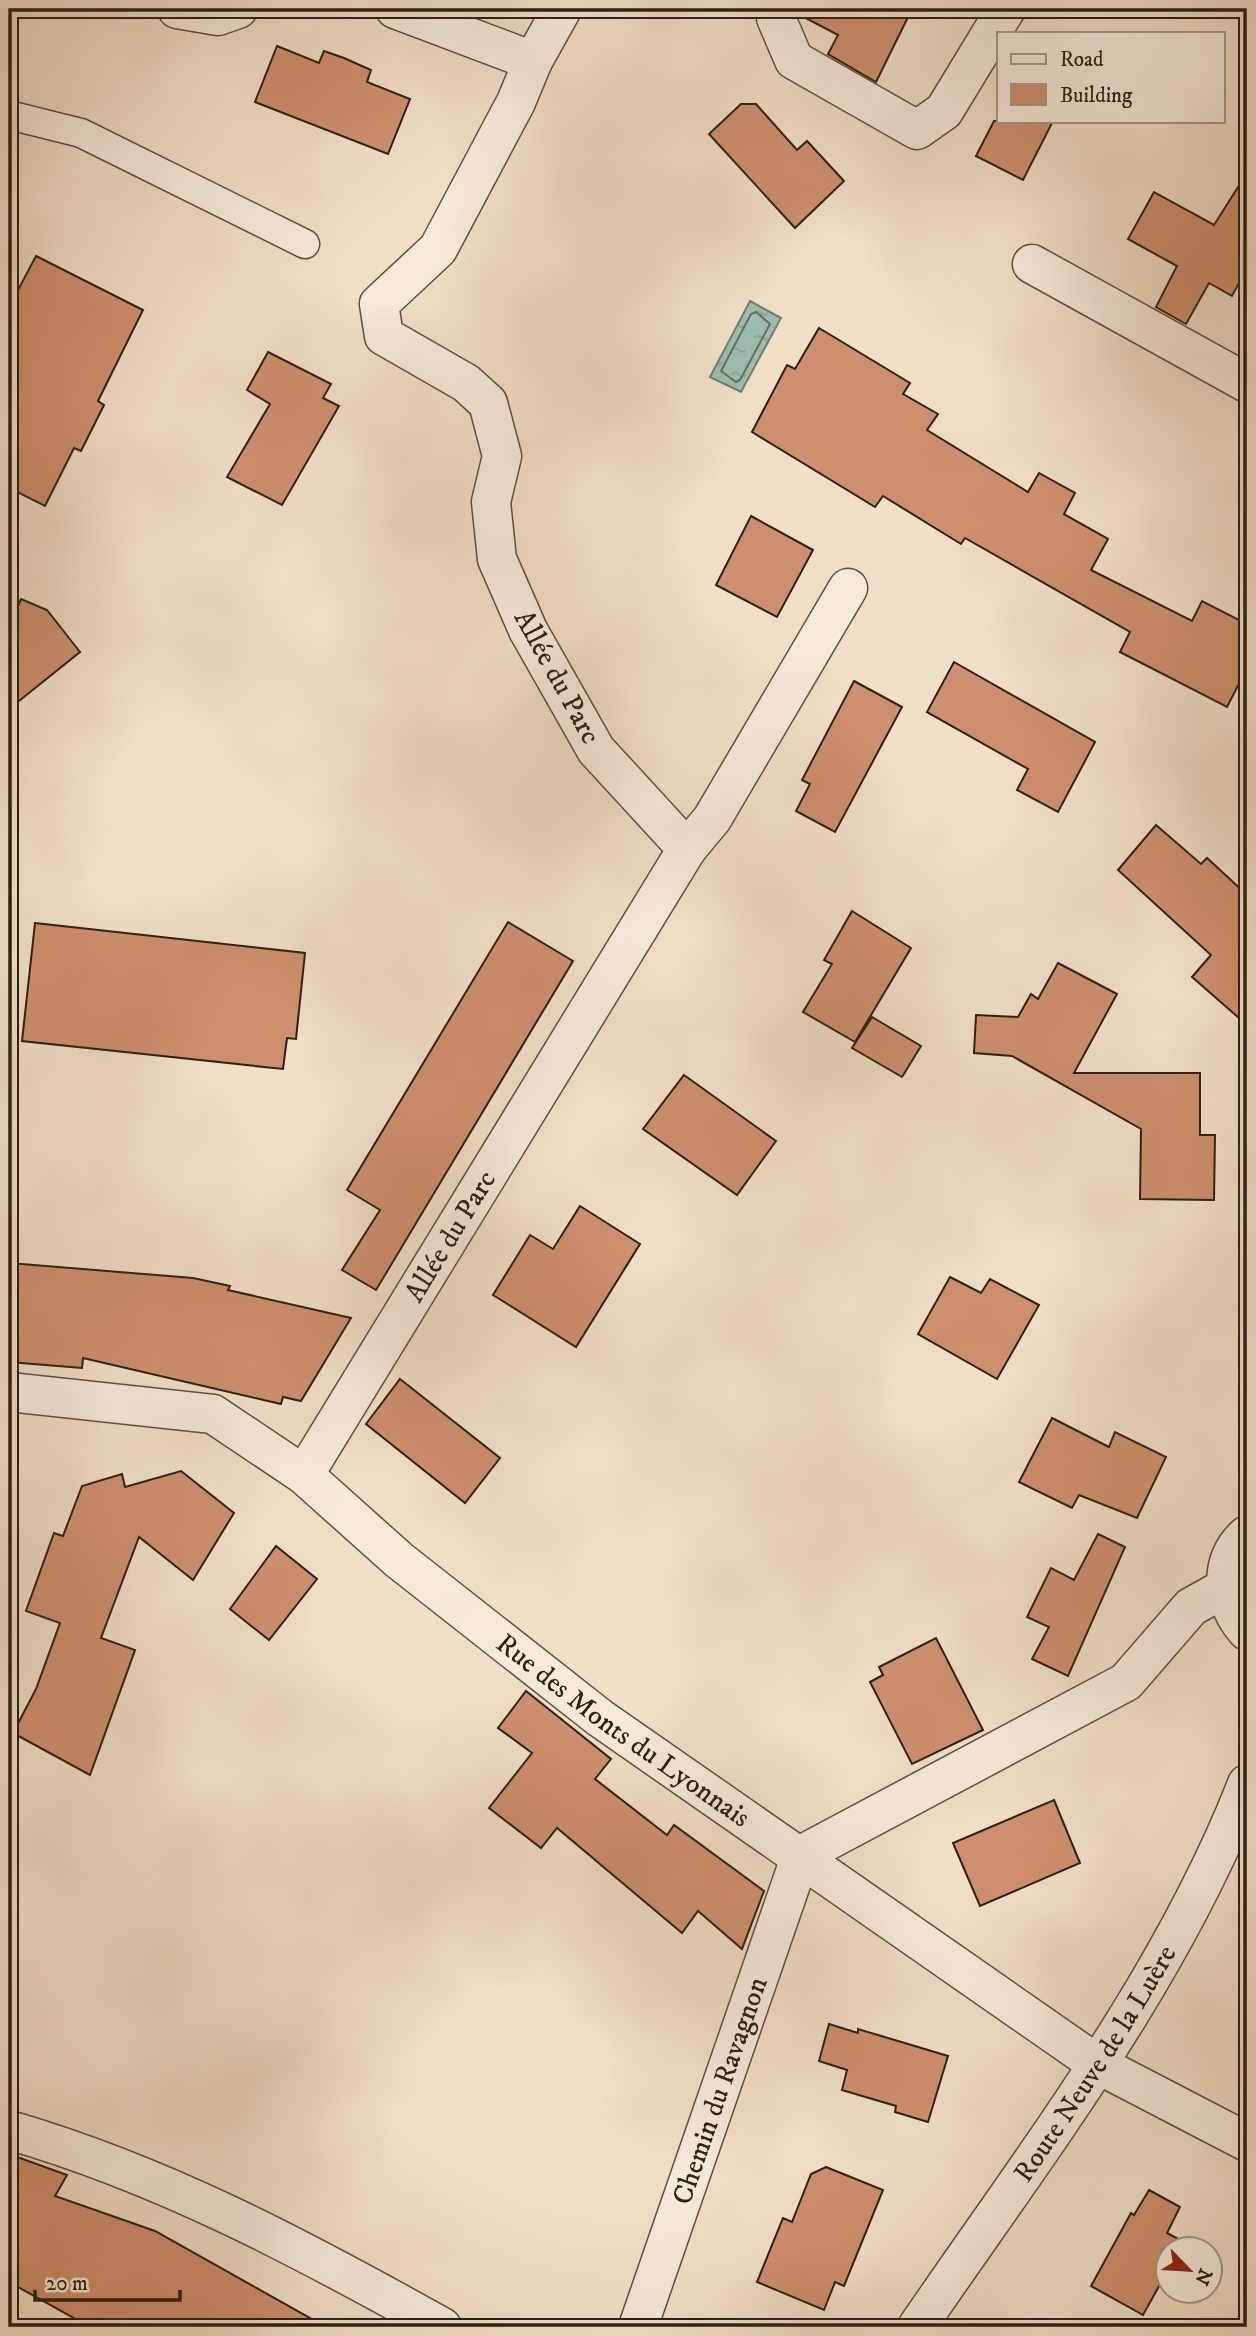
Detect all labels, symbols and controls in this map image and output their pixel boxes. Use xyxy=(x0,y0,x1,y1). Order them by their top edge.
legend xyxy=(997,32,1224,122)
text: Road xyxy=(1060,47,1104,73)
text: Building xyxy=(1060,83,1133,109)
street label: Allée du Parc xyxy=(506,604,608,750)
street label: Allée du Parc xyxy=(397,1164,504,1308)
street label: Rue des Monts du Lyonnais xyxy=(489,1626,757,1835)
street label: Route Neuve de la Luère xyxy=(1006,1939,1184,2189)
street label: Chemin du Ravagnon xyxy=(664,1972,775,2209)
north arrow xyxy=(1154,2234,1224,2304)
scale bar xyxy=(35,2259,180,2303)
text: N xyxy=(1189,2265,1217,2289)
text: 20 m xyxy=(46,2271,88,2297)

